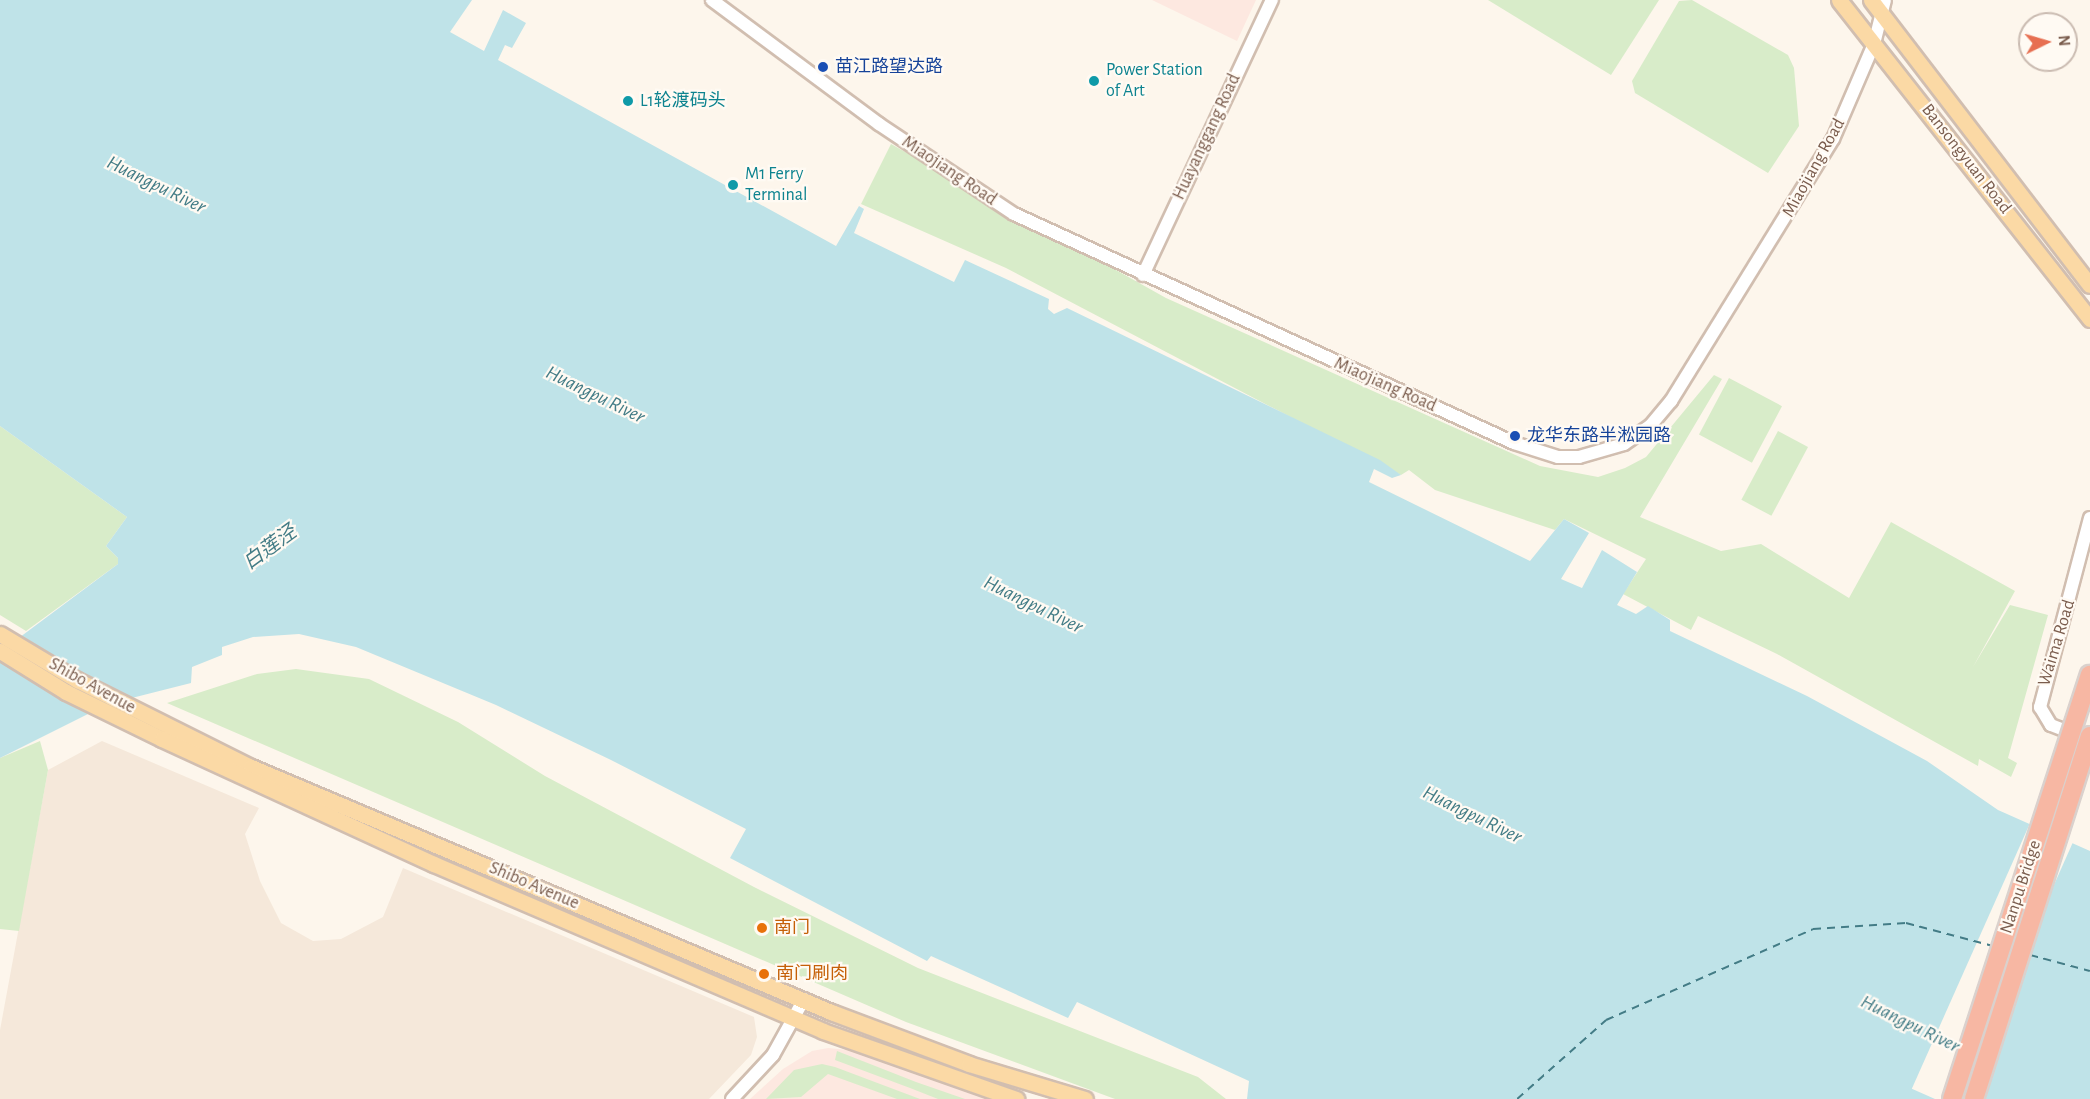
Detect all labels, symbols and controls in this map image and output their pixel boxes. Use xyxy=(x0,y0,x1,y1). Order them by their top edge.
north arrow xyxy=(2018,12,2078,72)
text: N xyxy=(2055,34,2072,47)
place label: 苗江路望达路 xyxy=(835,56,943,78)
marker: 苗江路望达路 xyxy=(816,60,830,74)
place label: Power Station of Art xyxy=(1106,60,1203,103)
street label: Huayanggang Road xyxy=(1168,71,1246,203)
marker: Power Station of Art xyxy=(1087,74,1101,88)
place label: L1轮渡码头 xyxy=(640,90,726,112)
marker: L1轮渡码头 xyxy=(621,94,635,108)
street label: Bansongyuan Road xyxy=(1916,100,2016,218)
street label: Miaojiang Road xyxy=(1778,115,1850,221)
street label: Miaojiang Road xyxy=(897,131,1001,211)
water label: Huangpu River xyxy=(103,151,209,219)
place label: M1 Ferry Terminal xyxy=(745,164,808,207)
marker: M1 Ferry Terminal xyxy=(726,178,740,192)
street label: Miaojiang Road xyxy=(1330,353,1440,417)
water label: Huangpu River xyxy=(542,361,648,429)
place label: 龙华东路半淞园路 xyxy=(1527,425,1671,447)
marker: 龙华东路半淞园路 xyxy=(1508,429,1522,443)
water label: 白莲泾 xyxy=(239,521,301,575)
water label: Huangpu River xyxy=(980,571,1086,639)
street label: Waima Road xyxy=(2034,597,2080,689)
street label: Shibo Avenue xyxy=(45,653,139,719)
water label: Huangpu River xyxy=(1419,781,1525,849)
street label: Nanpu Bridge xyxy=(1996,838,2046,936)
street label: Shibo Avenue xyxy=(486,857,582,915)
place label: 南门 xyxy=(774,917,810,939)
marker: 南门 xyxy=(755,921,769,935)
place label: 南门刷肉 xyxy=(776,963,848,985)
marker: 南门刷肉 xyxy=(757,967,771,981)
water label: Huangpu River xyxy=(1857,990,1963,1058)

